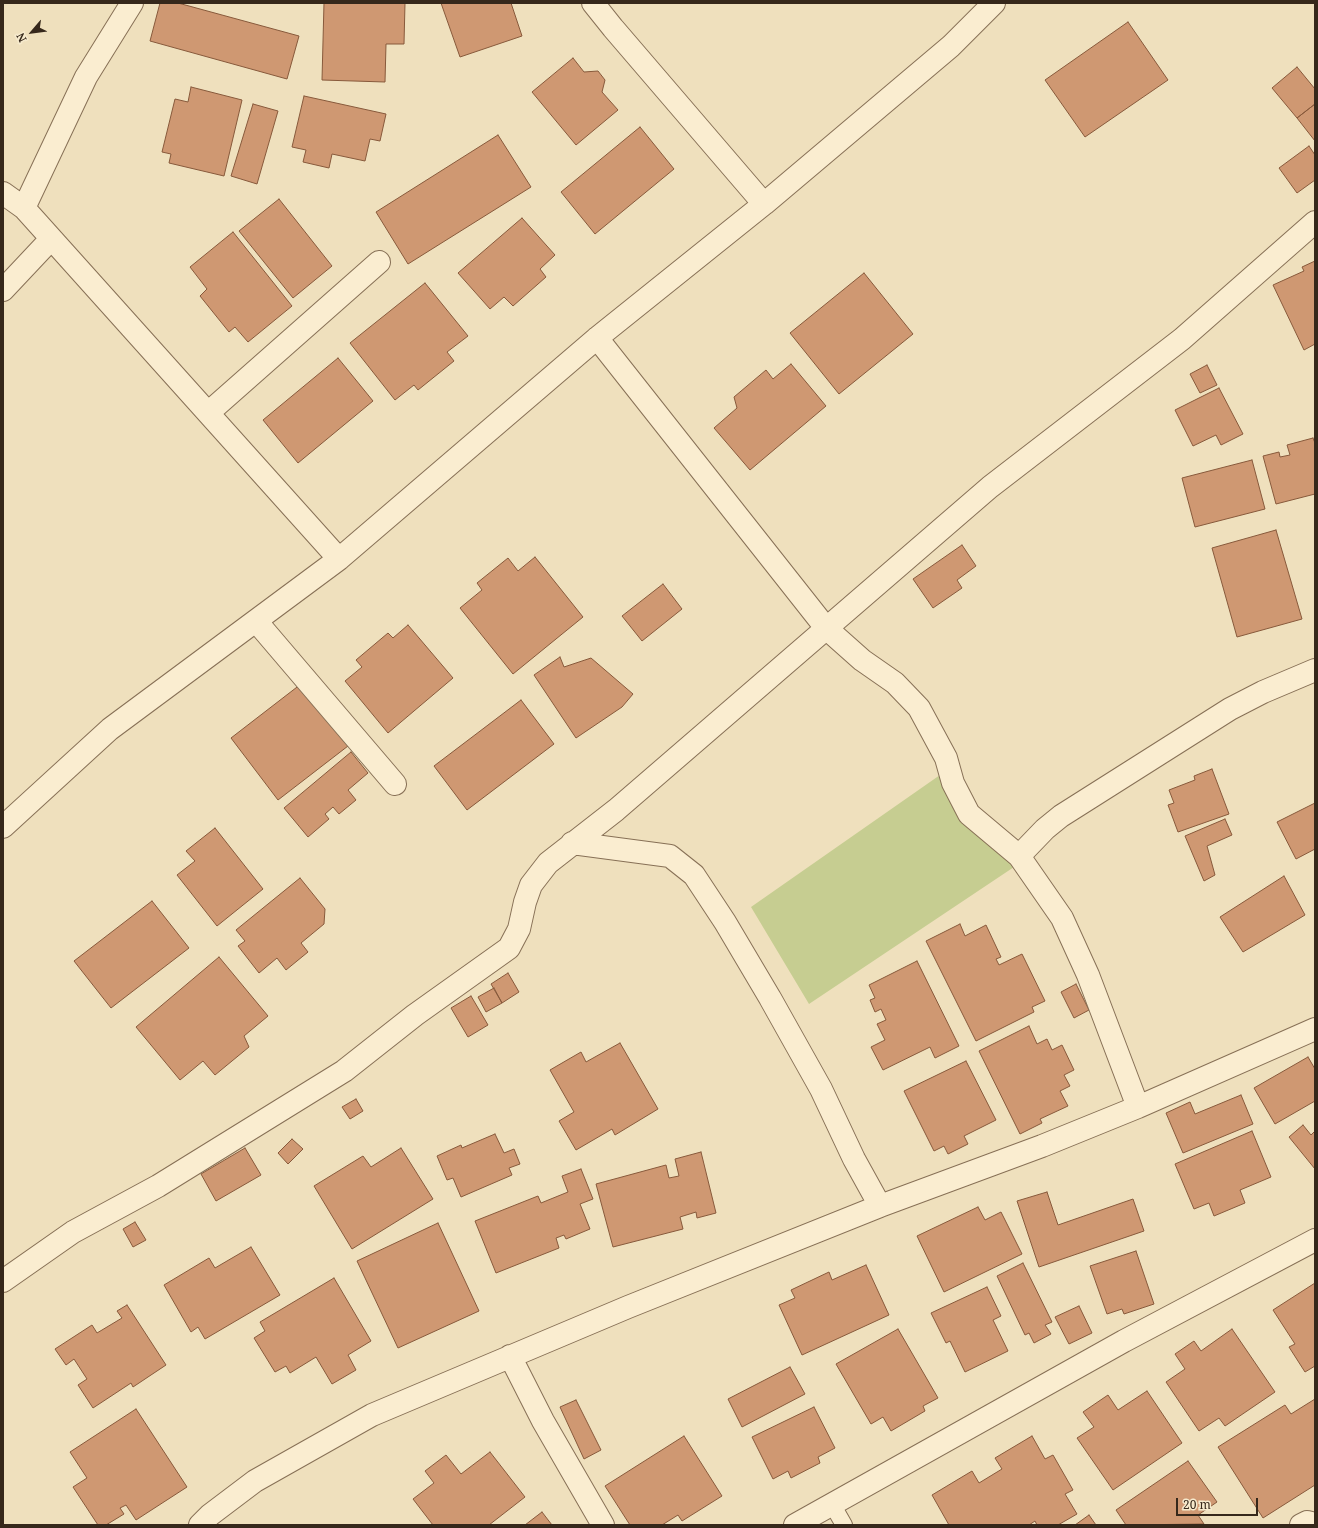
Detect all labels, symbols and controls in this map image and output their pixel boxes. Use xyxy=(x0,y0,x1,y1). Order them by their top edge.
north arrow xyxy=(12,12,52,52)
text: N xyxy=(12,31,30,45)
scale bar xyxy=(1178,1490,1260,1516)
text: 20 m xyxy=(1183,1496,1211,1513)

